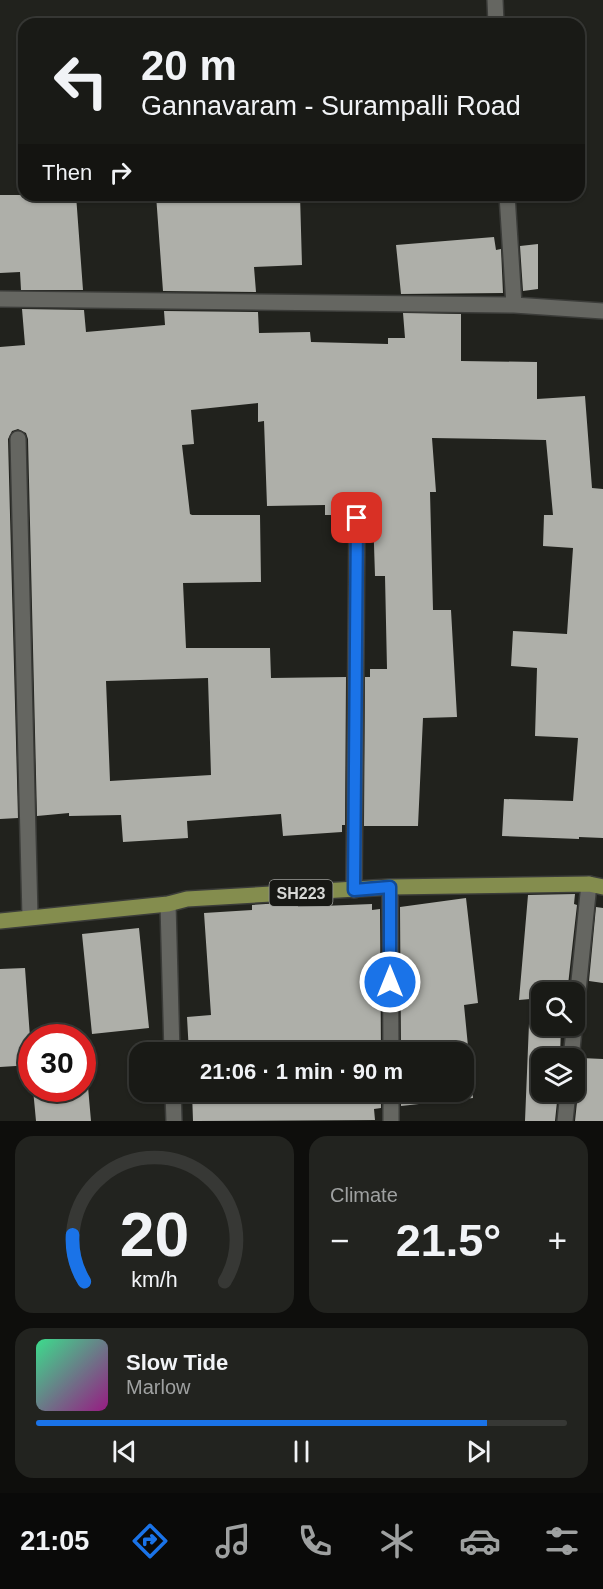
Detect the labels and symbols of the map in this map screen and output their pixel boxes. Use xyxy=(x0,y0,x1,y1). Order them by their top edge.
pin xyxy=(331,492,382,543)
road number: SH223 xyxy=(270,880,332,906)
position arrow xyxy=(358,950,422,1014)
speed limit sign: 30 xyxy=(18,1024,96,1102)

